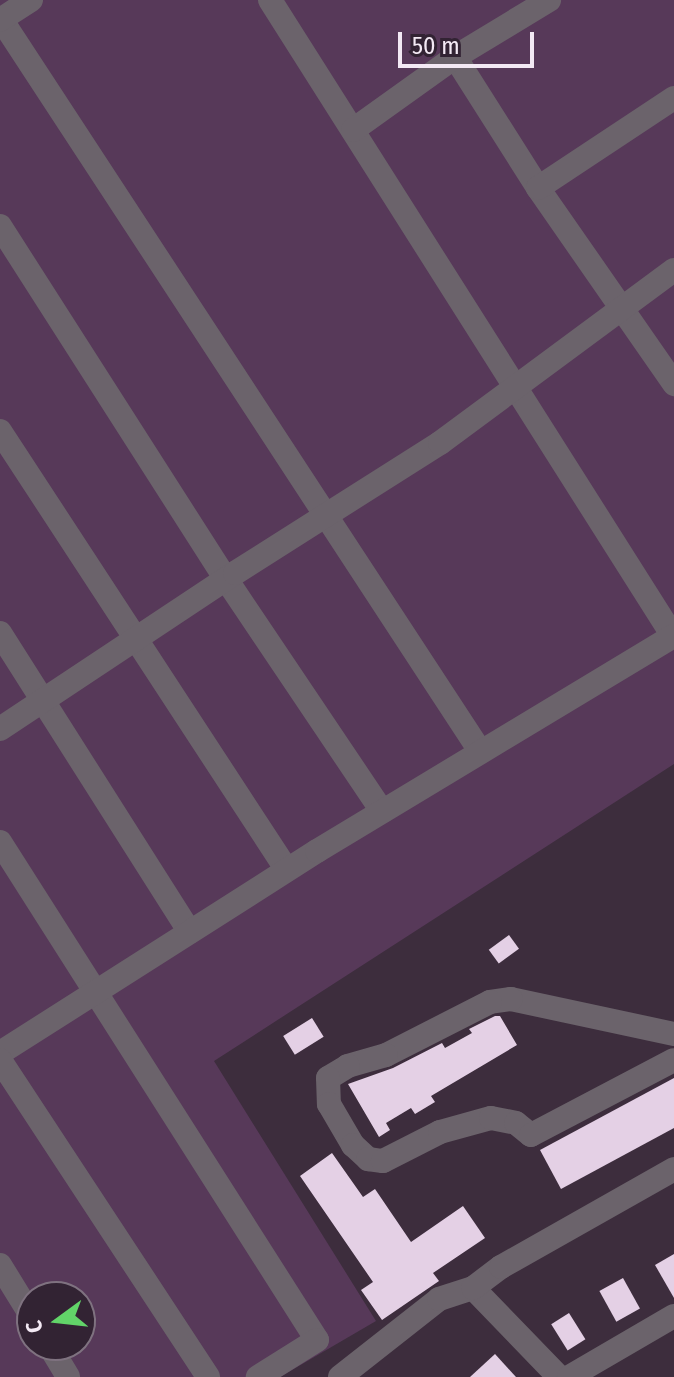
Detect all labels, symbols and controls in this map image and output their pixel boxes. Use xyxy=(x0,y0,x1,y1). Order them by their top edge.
scale bar xyxy=(402,16,538,66)
text: 50 m xyxy=(412,32,460,60)
north arrow xyxy=(16,1281,96,1361)
text: С xyxy=(20,1318,49,1336)

